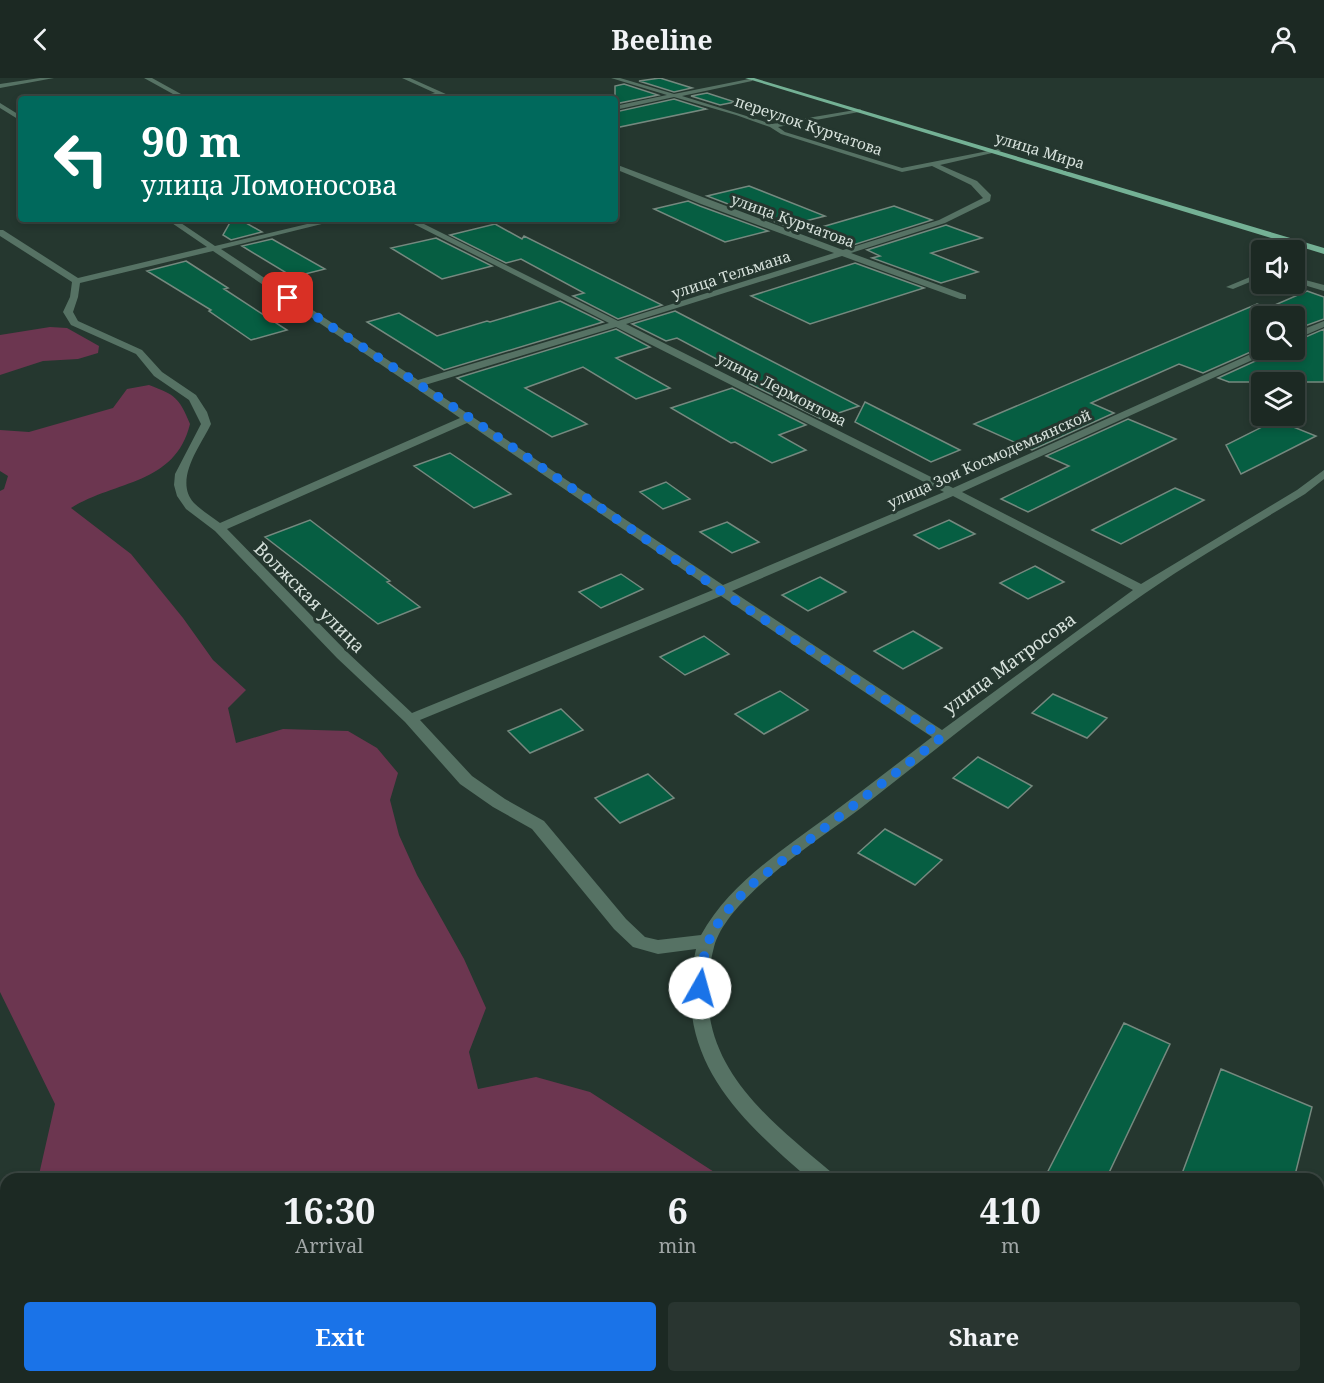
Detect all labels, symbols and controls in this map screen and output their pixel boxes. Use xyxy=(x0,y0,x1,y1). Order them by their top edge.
text: Beeline xyxy=(611,21,713,58)
icon: back xyxy=(24,23,57,56)
icon: person xyxy=(1267,23,1300,56)
street label: переулок Курчатова xyxy=(733,90,885,160)
text: 90 m xyxy=(141,112,241,169)
icon: left xyxy=(42,120,120,198)
street label: улица Мира xyxy=(993,127,1087,173)
text: улица Ломоносова xyxy=(141,166,398,203)
street label: улица Курчатова xyxy=(728,188,858,252)
map controls xyxy=(1251,240,1305,426)
button: sound xyxy=(1251,240,1305,294)
street label: улица Тельмана xyxy=(669,245,793,303)
pin xyxy=(262,272,313,323)
icon: arrive xyxy=(271,281,304,314)
button: search xyxy=(1251,306,1305,360)
street label: улица Лермонтова xyxy=(714,348,850,430)
button: layers xyxy=(1251,372,1305,426)
street label: улица Зои Космодемьянской xyxy=(884,404,1094,512)
street label: Волжская улица xyxy=(249,536,371,658)
street label: улица Матросова xyxy=(938,607,1080,719)
position arrow xyxy=(668,956,732,1020)
text: 16:30 xyxy=(283,1186,375,1235)
text: 6 xyxy=(667,1186,688,1235)
text: 410 xyxy=(980,1186,1041,1235)
text: Arrival xyxy=(295,1232,363,1259)
text: min xyxy=(659,1232,697,1259)
text: m xyxy=(1001,1232,1020,1259)
button: Exit xyxy=(24,1302,656,1371)
button: Share xyxy=(668,1302,1300,1371)

